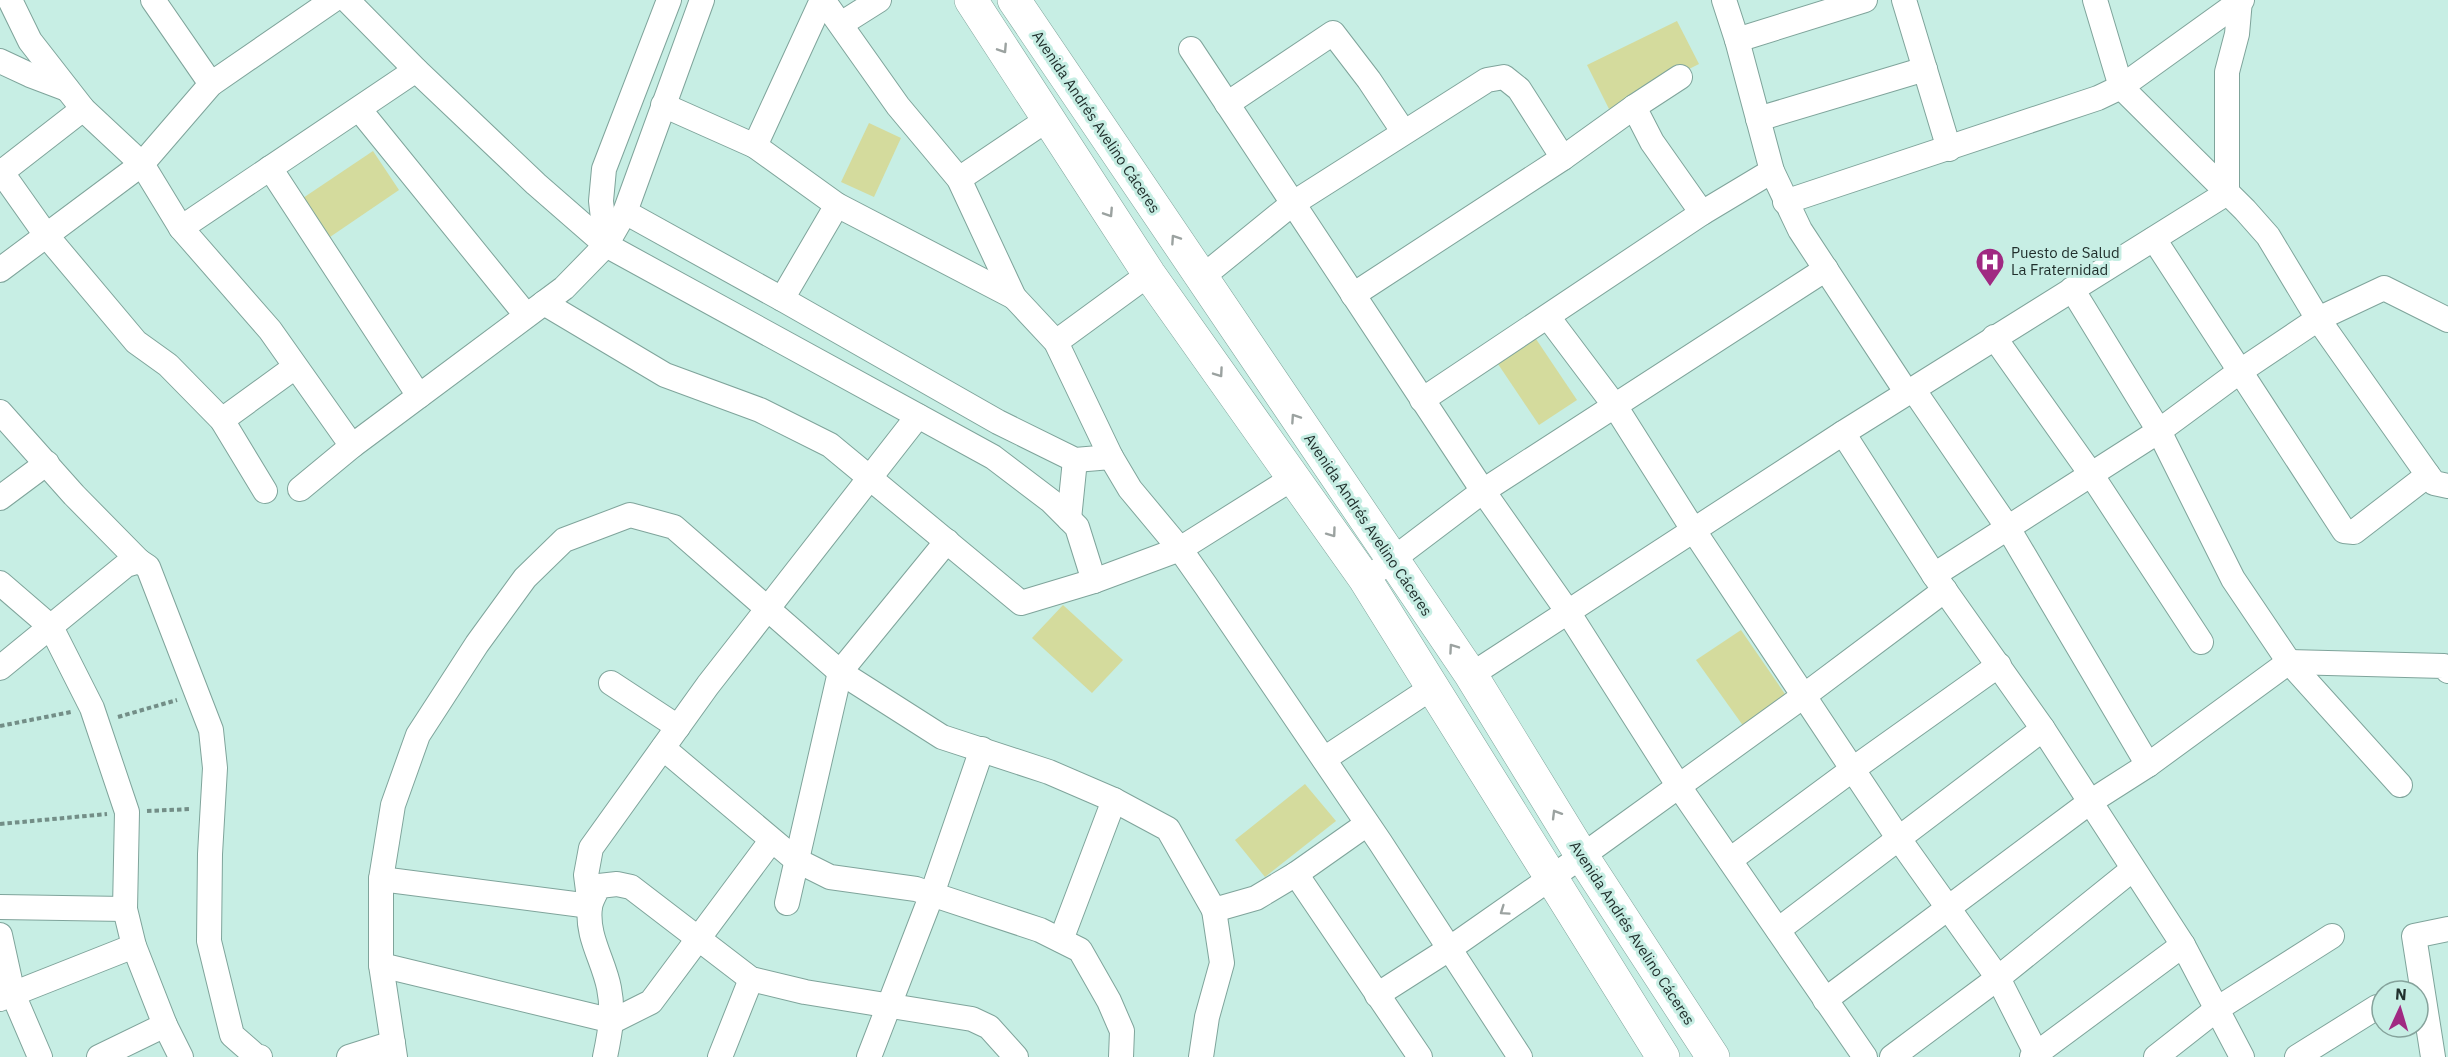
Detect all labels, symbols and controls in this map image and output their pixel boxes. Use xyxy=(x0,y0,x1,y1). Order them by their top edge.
street label: Avenida Andrés Avelino Cáceres xyxy=(1028,27,1165,216)
one-way arrow xyxy=(996,42,1007,53)
one-way arrow xyxy=(1102,206,1113,217)
one-way arrow xyxy=(1171,234,1182,245)
place label: Puesto de Salud La Fraternidad xyxy=(2011,243,2120,279)
hospital icon: Puesto de Salud La Fraternidad xyxy=(1974,246,2006,288)
one-way arrow xyxy=(1212,367,1223,378)
one-way arrow xyxy=(1292,413,1303,424)
street label: Avenida Andrés Avelino Cáceres xyxy=(1300,430,1437,619)
one-way arrow xyxy=(1325,526,1336,537)
one-way arrow xyxy=(1449,644,1460,655)
one-way arrow xyxy=(1551,810,1563,820)
street label: Avenida Andrés Avelino Cáceres xyxy=(1566,837,1699,1028)
one-way arrow xyxy=(1499,904,1510,915)
north arrow xyxy=(2370,979,2430,1039)
text: N xyxy=(2395,984,2408,1004)

